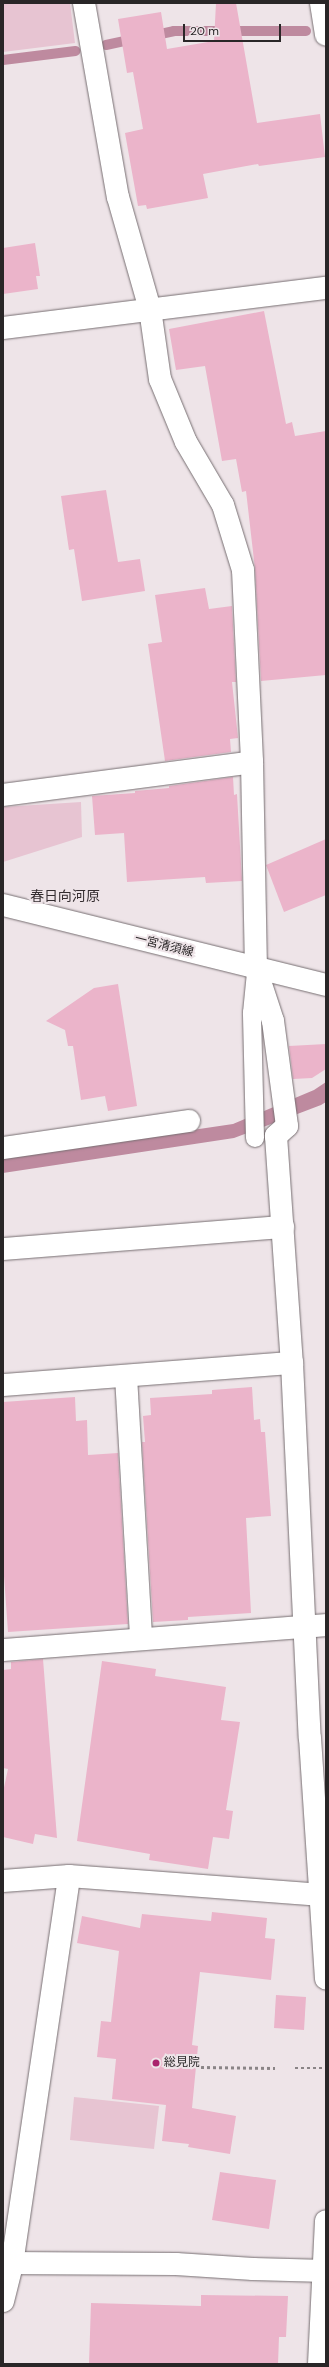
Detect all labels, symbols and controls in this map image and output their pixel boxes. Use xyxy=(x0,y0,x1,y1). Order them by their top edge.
scale bar xyxy=(185,16,283,42)
text: 20 m xyxy=(190,23,219,39)
district label: 春日向河原 xyxy=(30,888,100,904)
street label: 一宮清須線 xyxy=(133,932,195,960)
place label: 総見院 xyxy=(164,2056,200,2070)
marker: 総見院 xyxy=(151,2058,161,2068)

